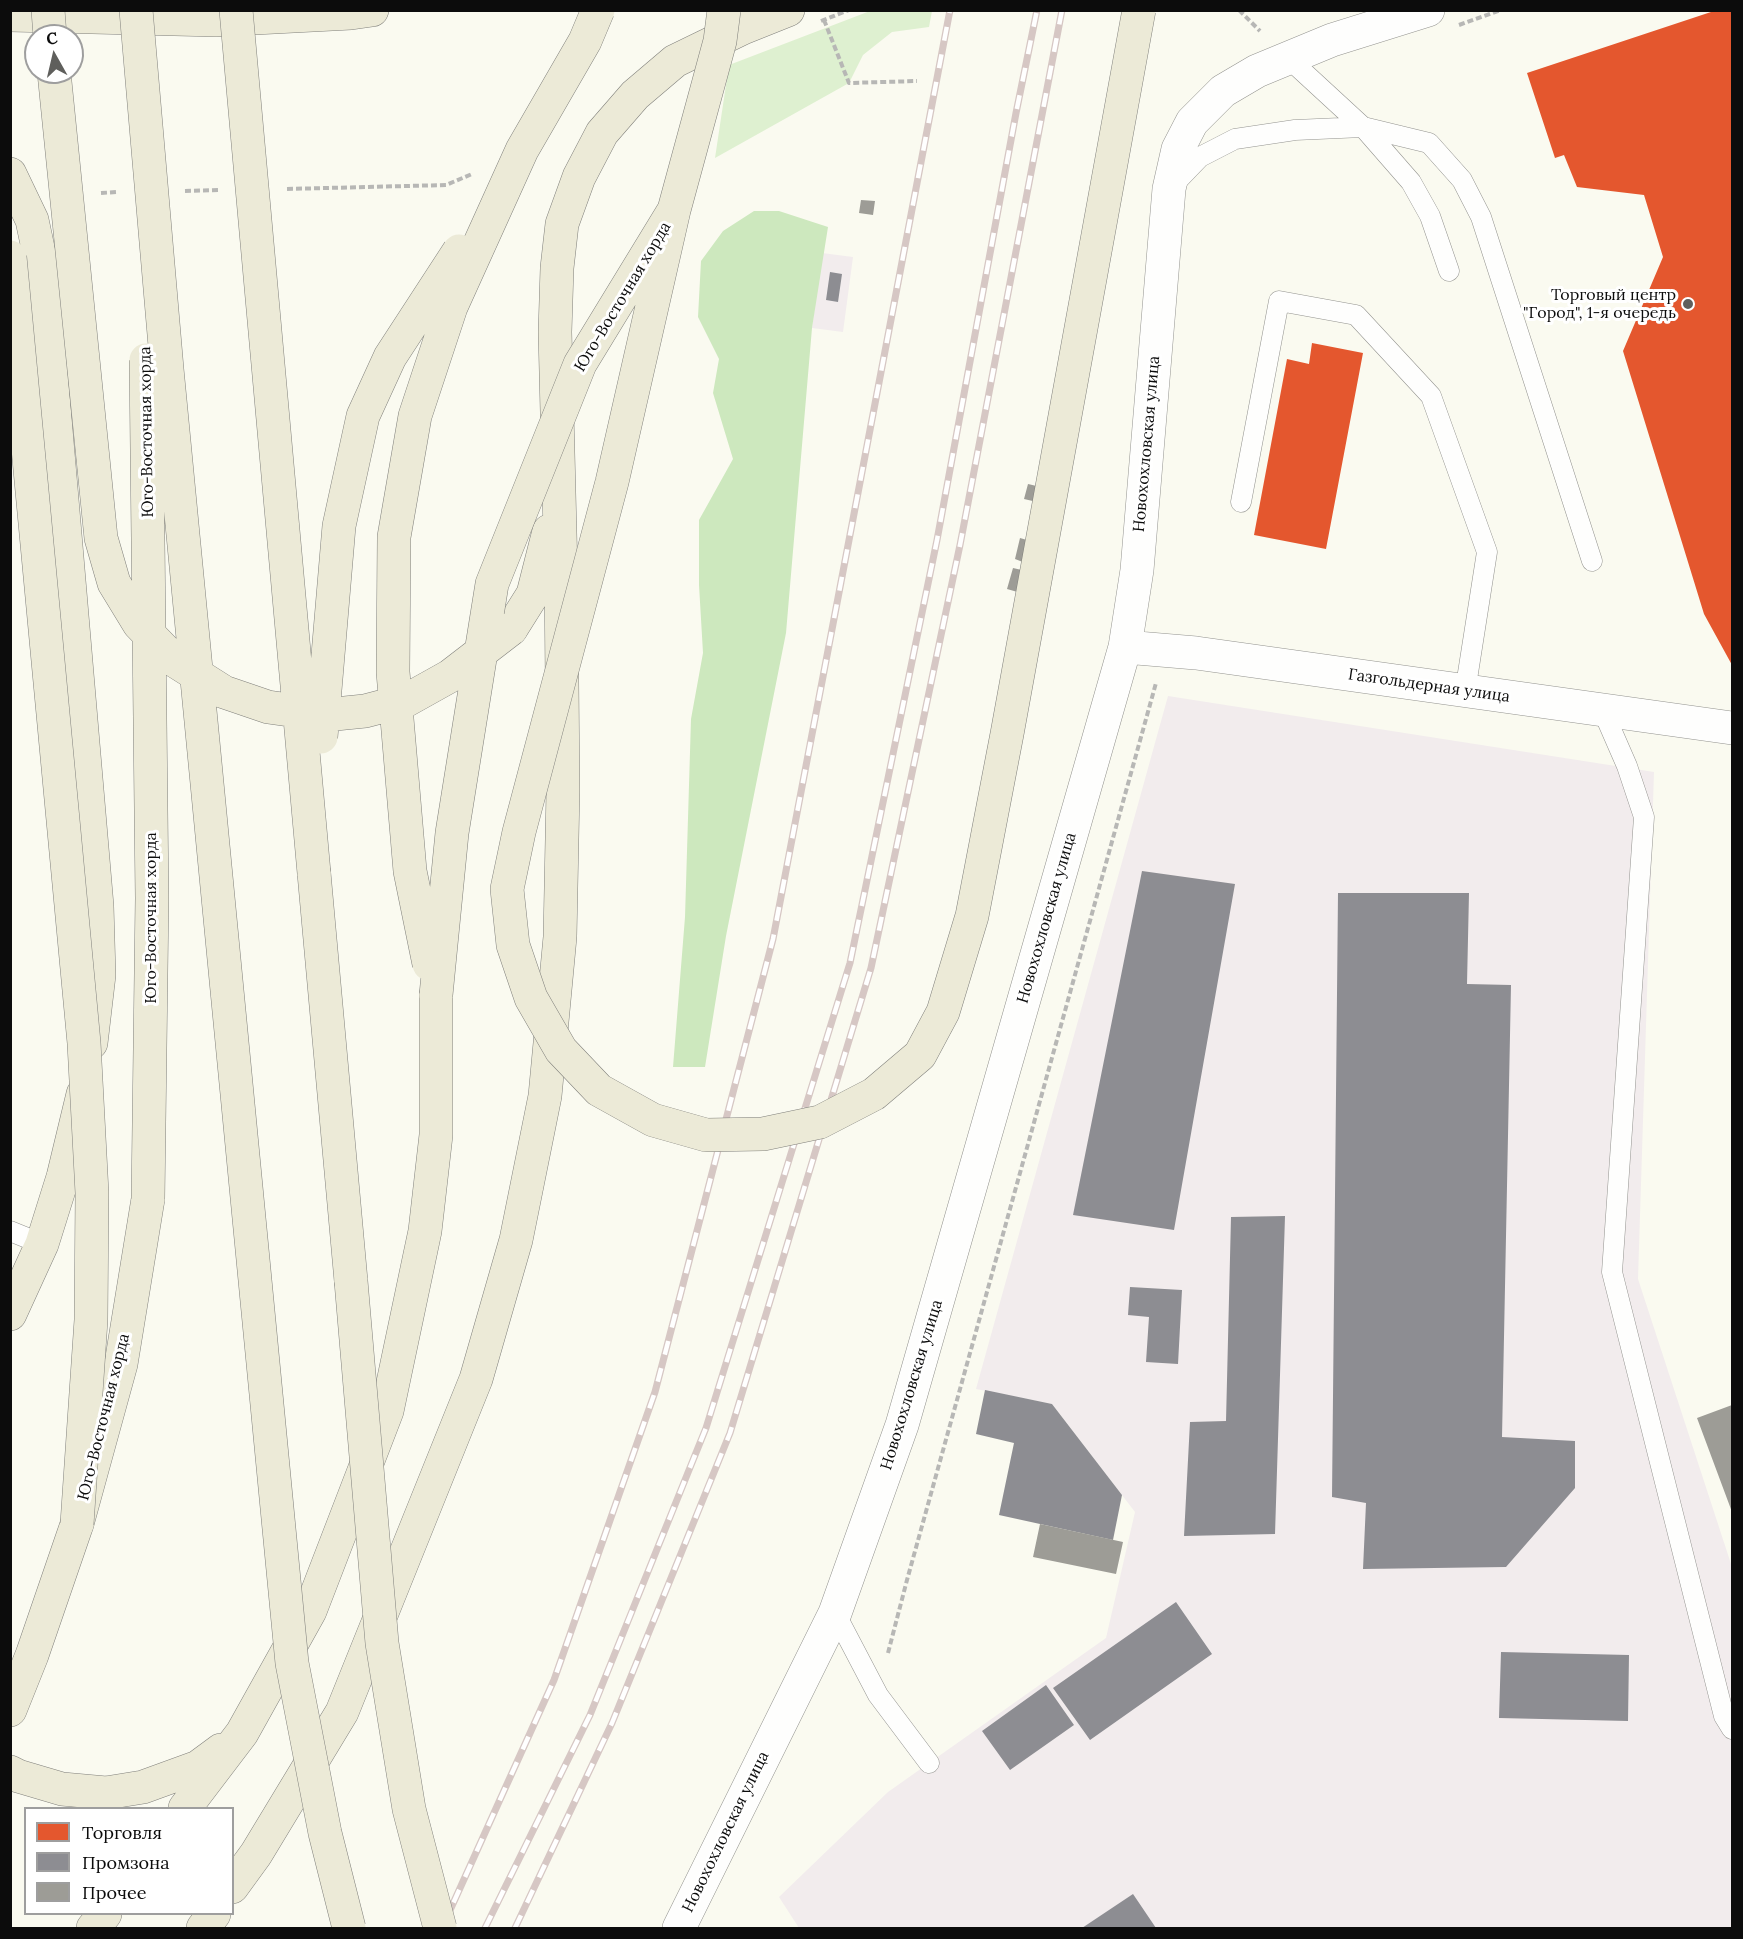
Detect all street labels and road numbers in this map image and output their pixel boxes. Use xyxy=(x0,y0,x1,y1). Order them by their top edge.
street label: Юго-Восточная хорда xyxy=(571,219,675,375)
street label: Юго-Восточная хорда xyxy=(136,346,158,518)
street label: Новохохловская улица xyxy=(1130,355,1164,533)
street label: Газгольдерная улица xyxy=(1347,665,1511,707)
street label: Новохохловская улица xyxy=(1013,830,1081,1006)
street label: Юго-Восточная хорда xyxy=(141,832,161,1004)
street label: Новохохловская улица xyxy=(877,1298,947,1472)
street label: Юго-Восточная хорда xyxy=(74,1332,134,1502)
street label: Новохохловская улица xyxy=(679,1748,773,1916)

